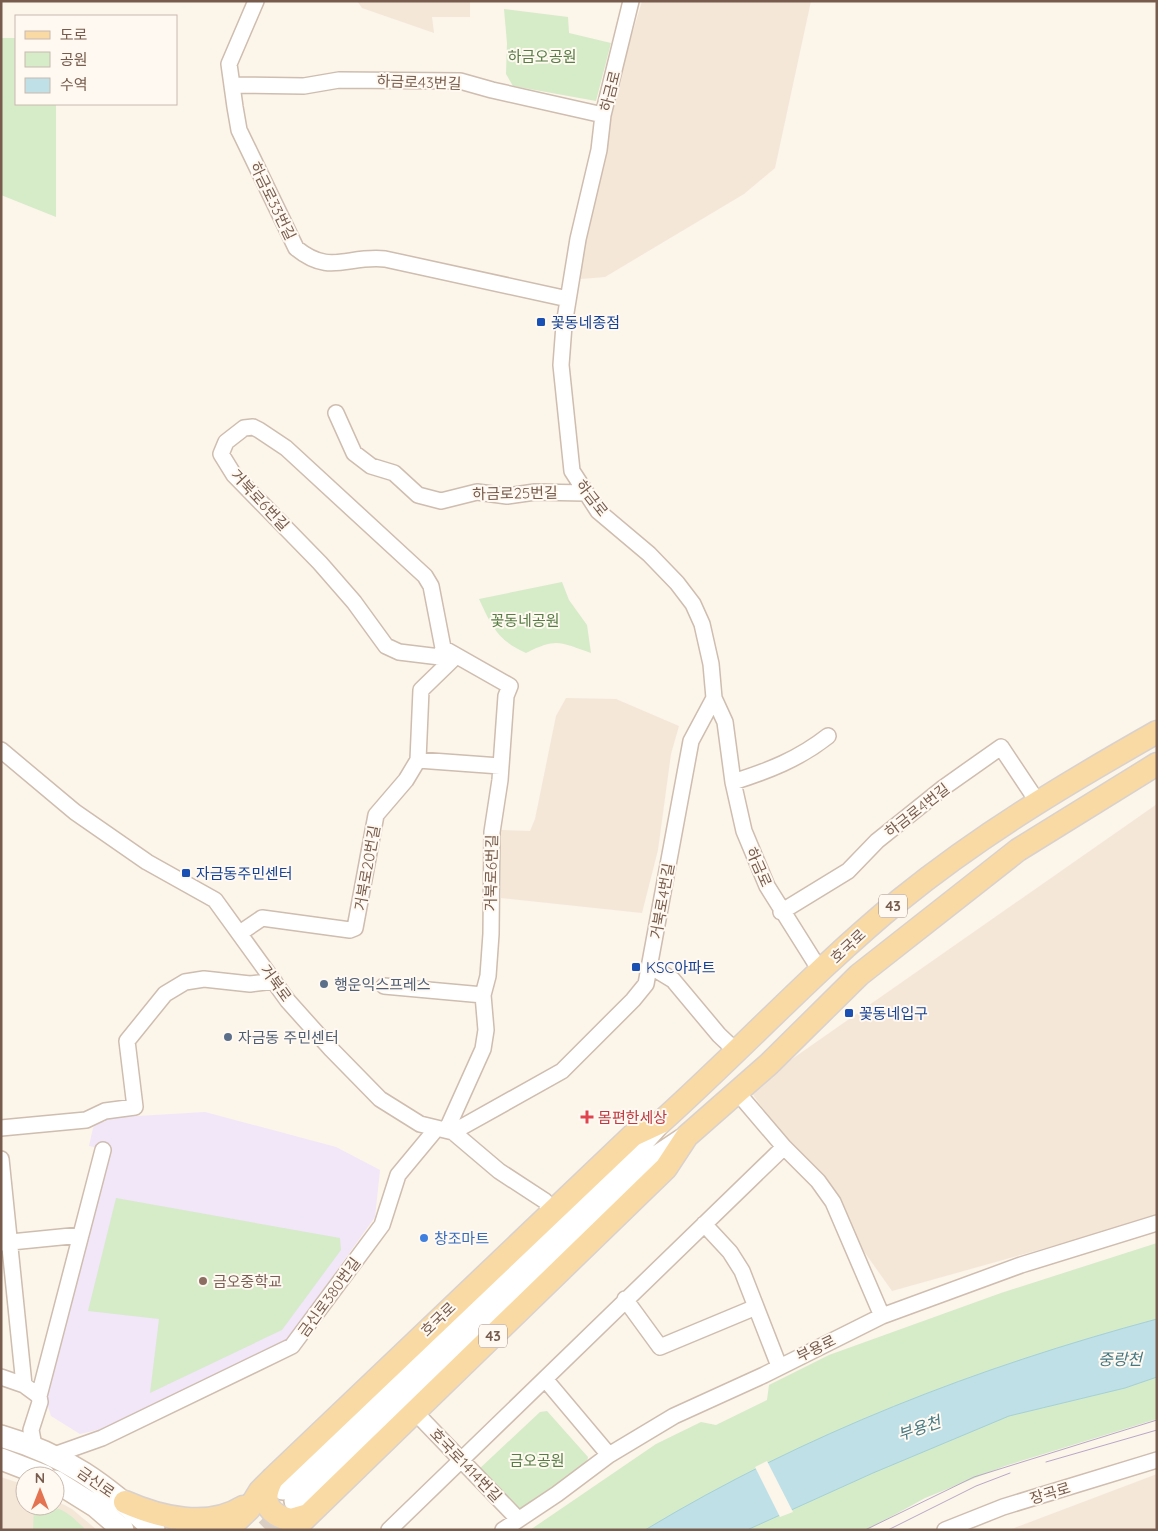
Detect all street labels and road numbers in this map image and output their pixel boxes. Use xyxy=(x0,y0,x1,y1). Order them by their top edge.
street label: 하금로 xyxy=(596,69,624,113)
street label: 하금로43번길 xyxy=(376,71,462,93)
street label: 하금로33번길 xyxy=(246,159,300,243)
street label: 거북로6번길 xyxy=(227,465,293,535)
street label: 하금로 xyxy=(572,476,612,520)
street label: 하금로25번길 xyxy=(472,483,558,503)
street label: 하금로4번길 xyxy=(881,779,953,841)
street label: 거북로20번길 xyxy=(350,824,384,912)
street label: 거북로6번길 xyxy=(481,834,501,912)
street label: 하금로 xyxy=(742,844,776,890)
street label: 거북로4번길 xyxy=(646,861,678,941)
road number: 43 xyxy=(879,894,907,918)
street label: 호국로 xyxy=(826,925,870,967)
street label: 거북로 xyxy=(256,961,296,1005)
street label: 금신로380번길 xyxy=(294,1253,364,1341)
street label: 호국로 xyxy=(417,1298,459,1340)
road number: 43 xyxy=(479,1324,507,1348)
street label: 부용로 xyxy=(793,1330,839,1366)
street label: 호국로1414번길 xyxy=(426,1424,506,1506)
street label: 금신로 xyxy=(74,1462,118,1502)
street label: 장곡로 xyxy=(1027,1478,1073,1508)

